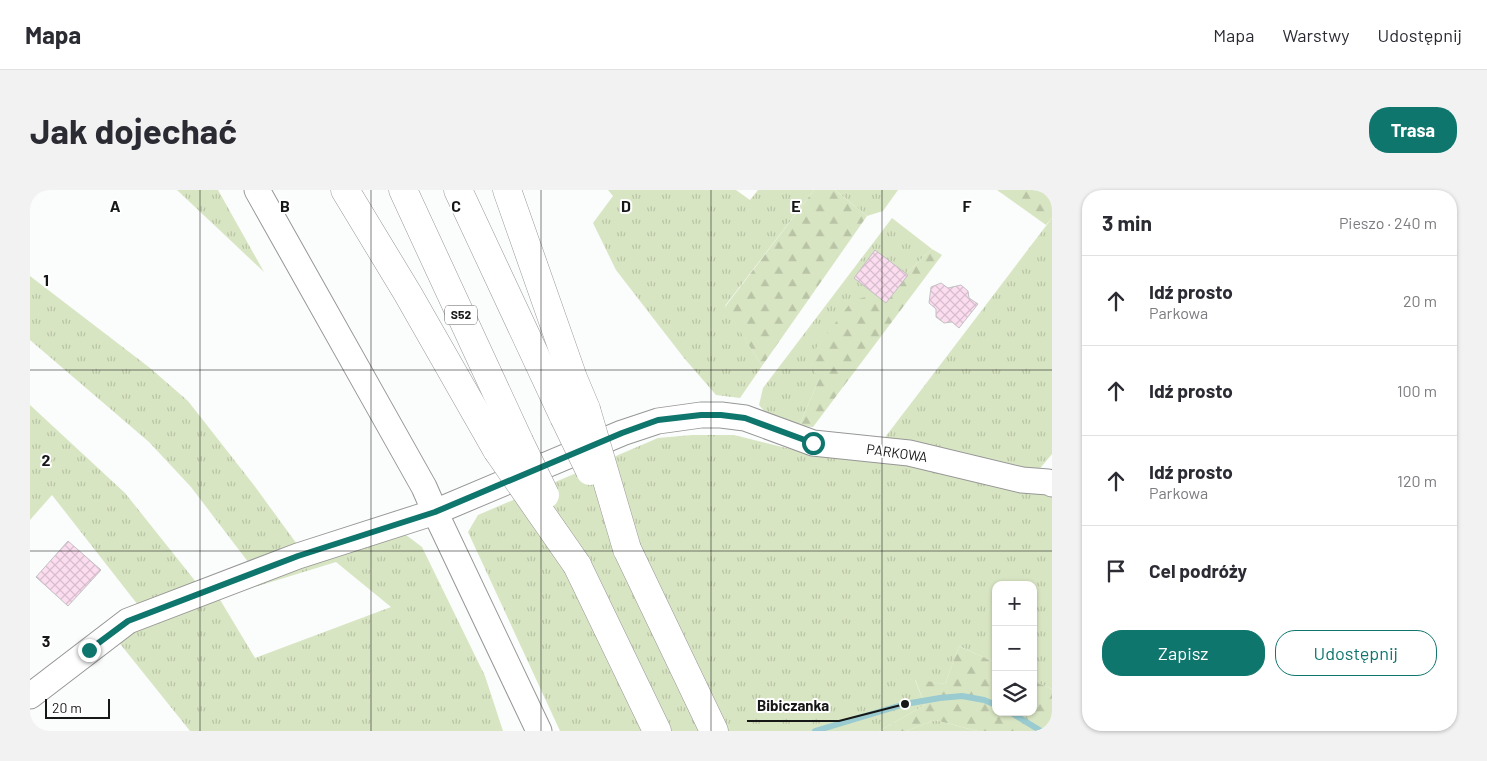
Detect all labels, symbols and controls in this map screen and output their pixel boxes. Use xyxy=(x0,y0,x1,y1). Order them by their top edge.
text: Mapa xyxy=(25,20,81,49)
text: Mapa xyxy=(1213,24,1254,46)
text: Warstwy xyxy=(1282,24,1350,46)
text: Udostępnij xyxy=(1378,24,1462,46)
button: Trasa xyxy=(1369,107,1457,153)
text: Jak dojechać xyxy=(30,109,237,151)
text: A xyxy=(110,196,121,215)
text: B xyxy=(280,196,290,215)
text: C xyxy=(451,196,461,215)
text: D xyxy=(621,196,631,215)
text: E xyxy=(791,196,801,215)
text: F xyxy=(963,196,972,215)
text: 3 min xyxy=(1102,210,1152,235)
text: Pieszo · 240 m xyxy=(1339,213,1437,232)
text: 1 xyxy=(43,270,49,289)
text: Idź prosto xyxy=(1149,280,1233,303)
icon: ahead xyxy=(1102,287,1130,315)
text: 20 m xyxy=(1403,291,1437,310)
text: Parkowa xyxy=(1149,303,1208,322)
road number: S52 xyxy=(445,306,477,324)
icon: ahead xyxy=(1102,377,1130,405)
text: Idź prosto xyxy=(1149,379,1233,402)
text: 100 m xyxy=(1397,381,1437,400)
route start xyxy=(802,432,825,455)
street label: PARKOWA xyxy=(865,440,929,465)
text: 2 xyxy=(42,450,51,469)
text: Idź prosto xyxy=(1149,460,1233,483)
icon: ahead xyxy=(1102,467,1130,495)
text: 120 m xyxy=(1397,471,1437,490)
text: Parkowa xyxy=(1149,483,1208,502)
icon: arrive xyxy=(1102,557,1130,585)
text: Cel podróży xyxy=(1149,559,1247,582)
map controls xyxy=(992,581,1037,716)
button: + xyxy=(992,581,1037,626)
button: − xyxy=(992,626,1037,671)
button: Zapisz xyxy=(1102,630,1265,676)
button: Udostępnij xyxy=(1275,630,1437,676)
text: 3 xyxy=(42,631,50,650)
route end xyxy=(78,639,101,662)
button: layers xyxy=(992,671,1037,716)
callout: Bibiczanka xyxy=(747,691,839,721)
scale bar xyxy=(45,696,110,719)
text: Bibiczanka xyxy=(757,696,829,714)
text: 20 m xyxy=(52,699,82,716)

